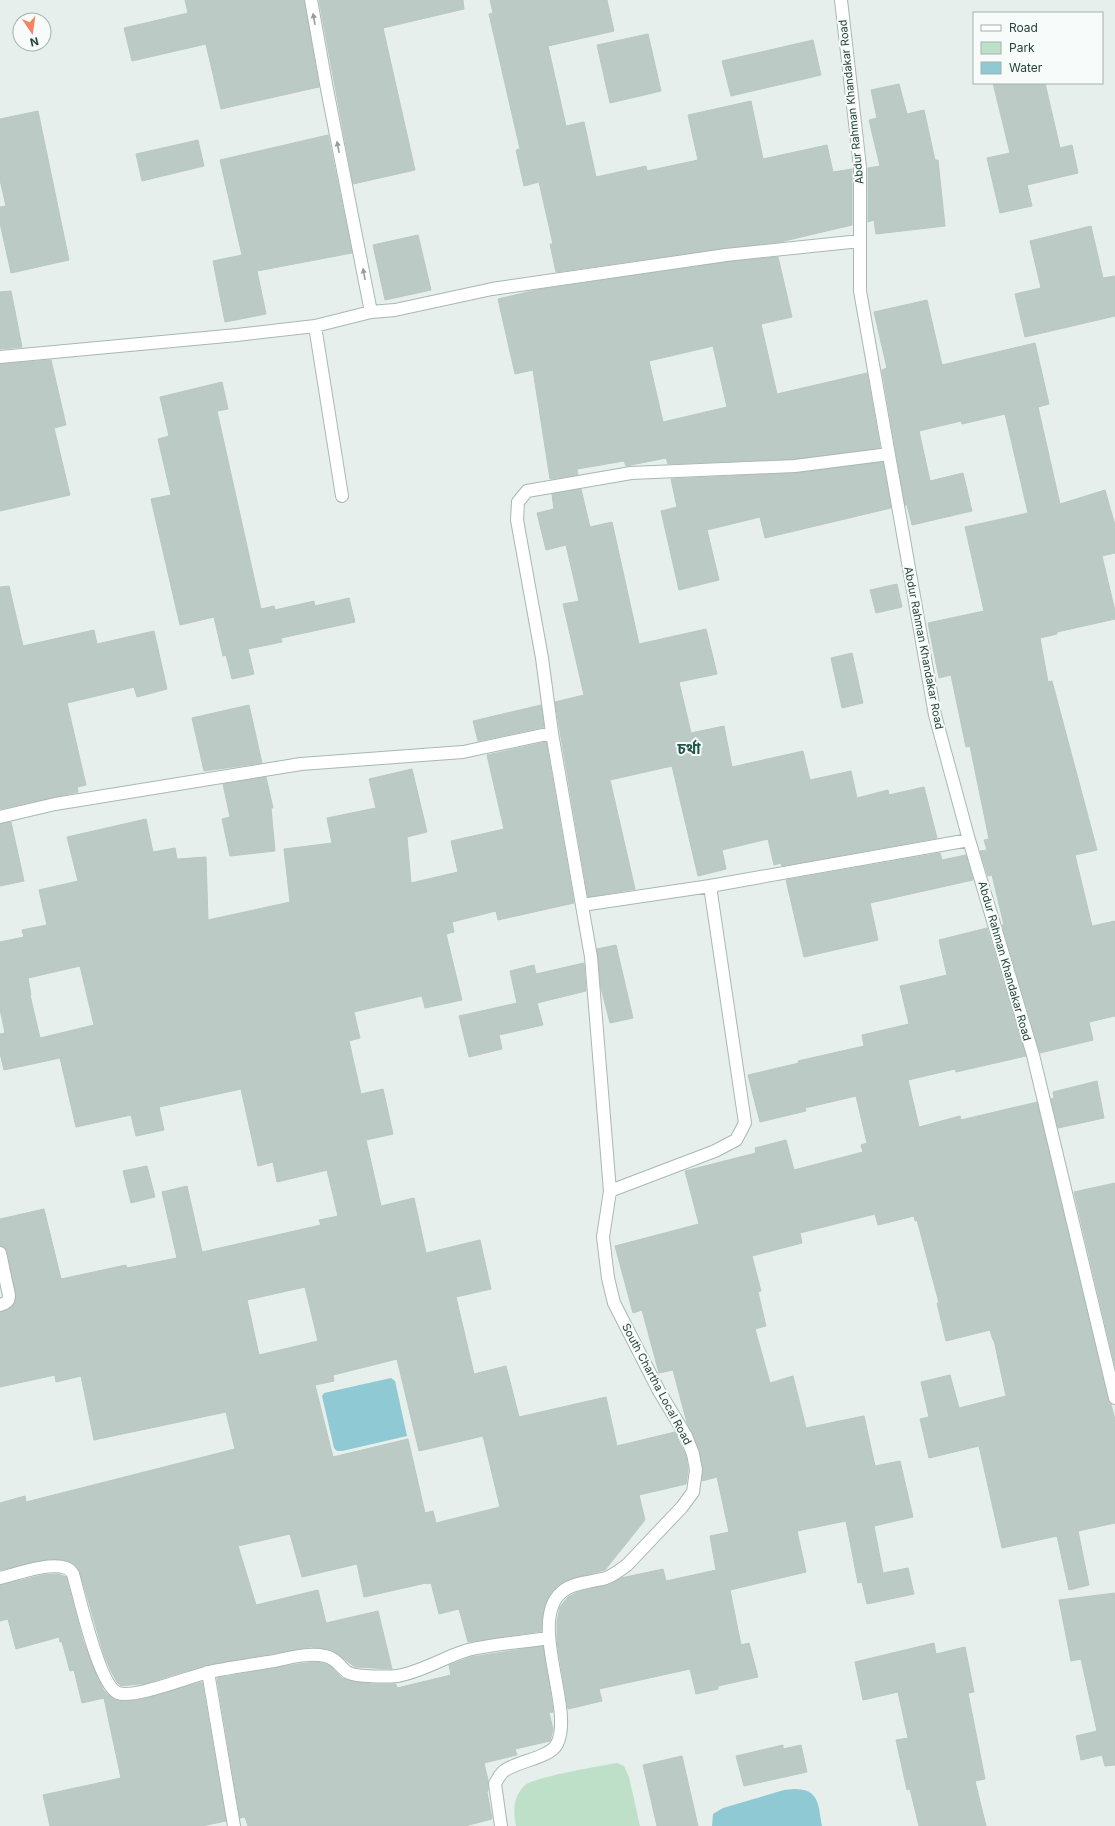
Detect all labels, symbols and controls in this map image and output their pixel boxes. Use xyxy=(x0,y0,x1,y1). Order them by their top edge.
north arrow xyxy=(12,12,52,52)
legend xyxy=(973,12,1103,84)
one-way arrow xyxy=(311,13,317,25)
street label: Abdur Rahman Khandakar Road xyxy=(835,19,867,185)
text: Road xyxy=(1009,20,1038,35)
text: N xyxy=(29,34,40,50)
text: Park xyxy=(1009,40,1035,55)
text: Water xyxy=(1009,60,1043,75)
one-way arrow xyxy=(335,140,341,153)
one-way arrow xyxy=(360,268,366,280)
street label: Abdur Rahman Khandakar Road xyxy=(901,565,947,731)
district label: চর্থা xyxy=(676,739,701,758)
street label: Abdur Rahman Khandakar Road xyxy=(975,880,1035,1042)
street label: South Chartha Local Road xyxy=(619,1321,695,1447)

